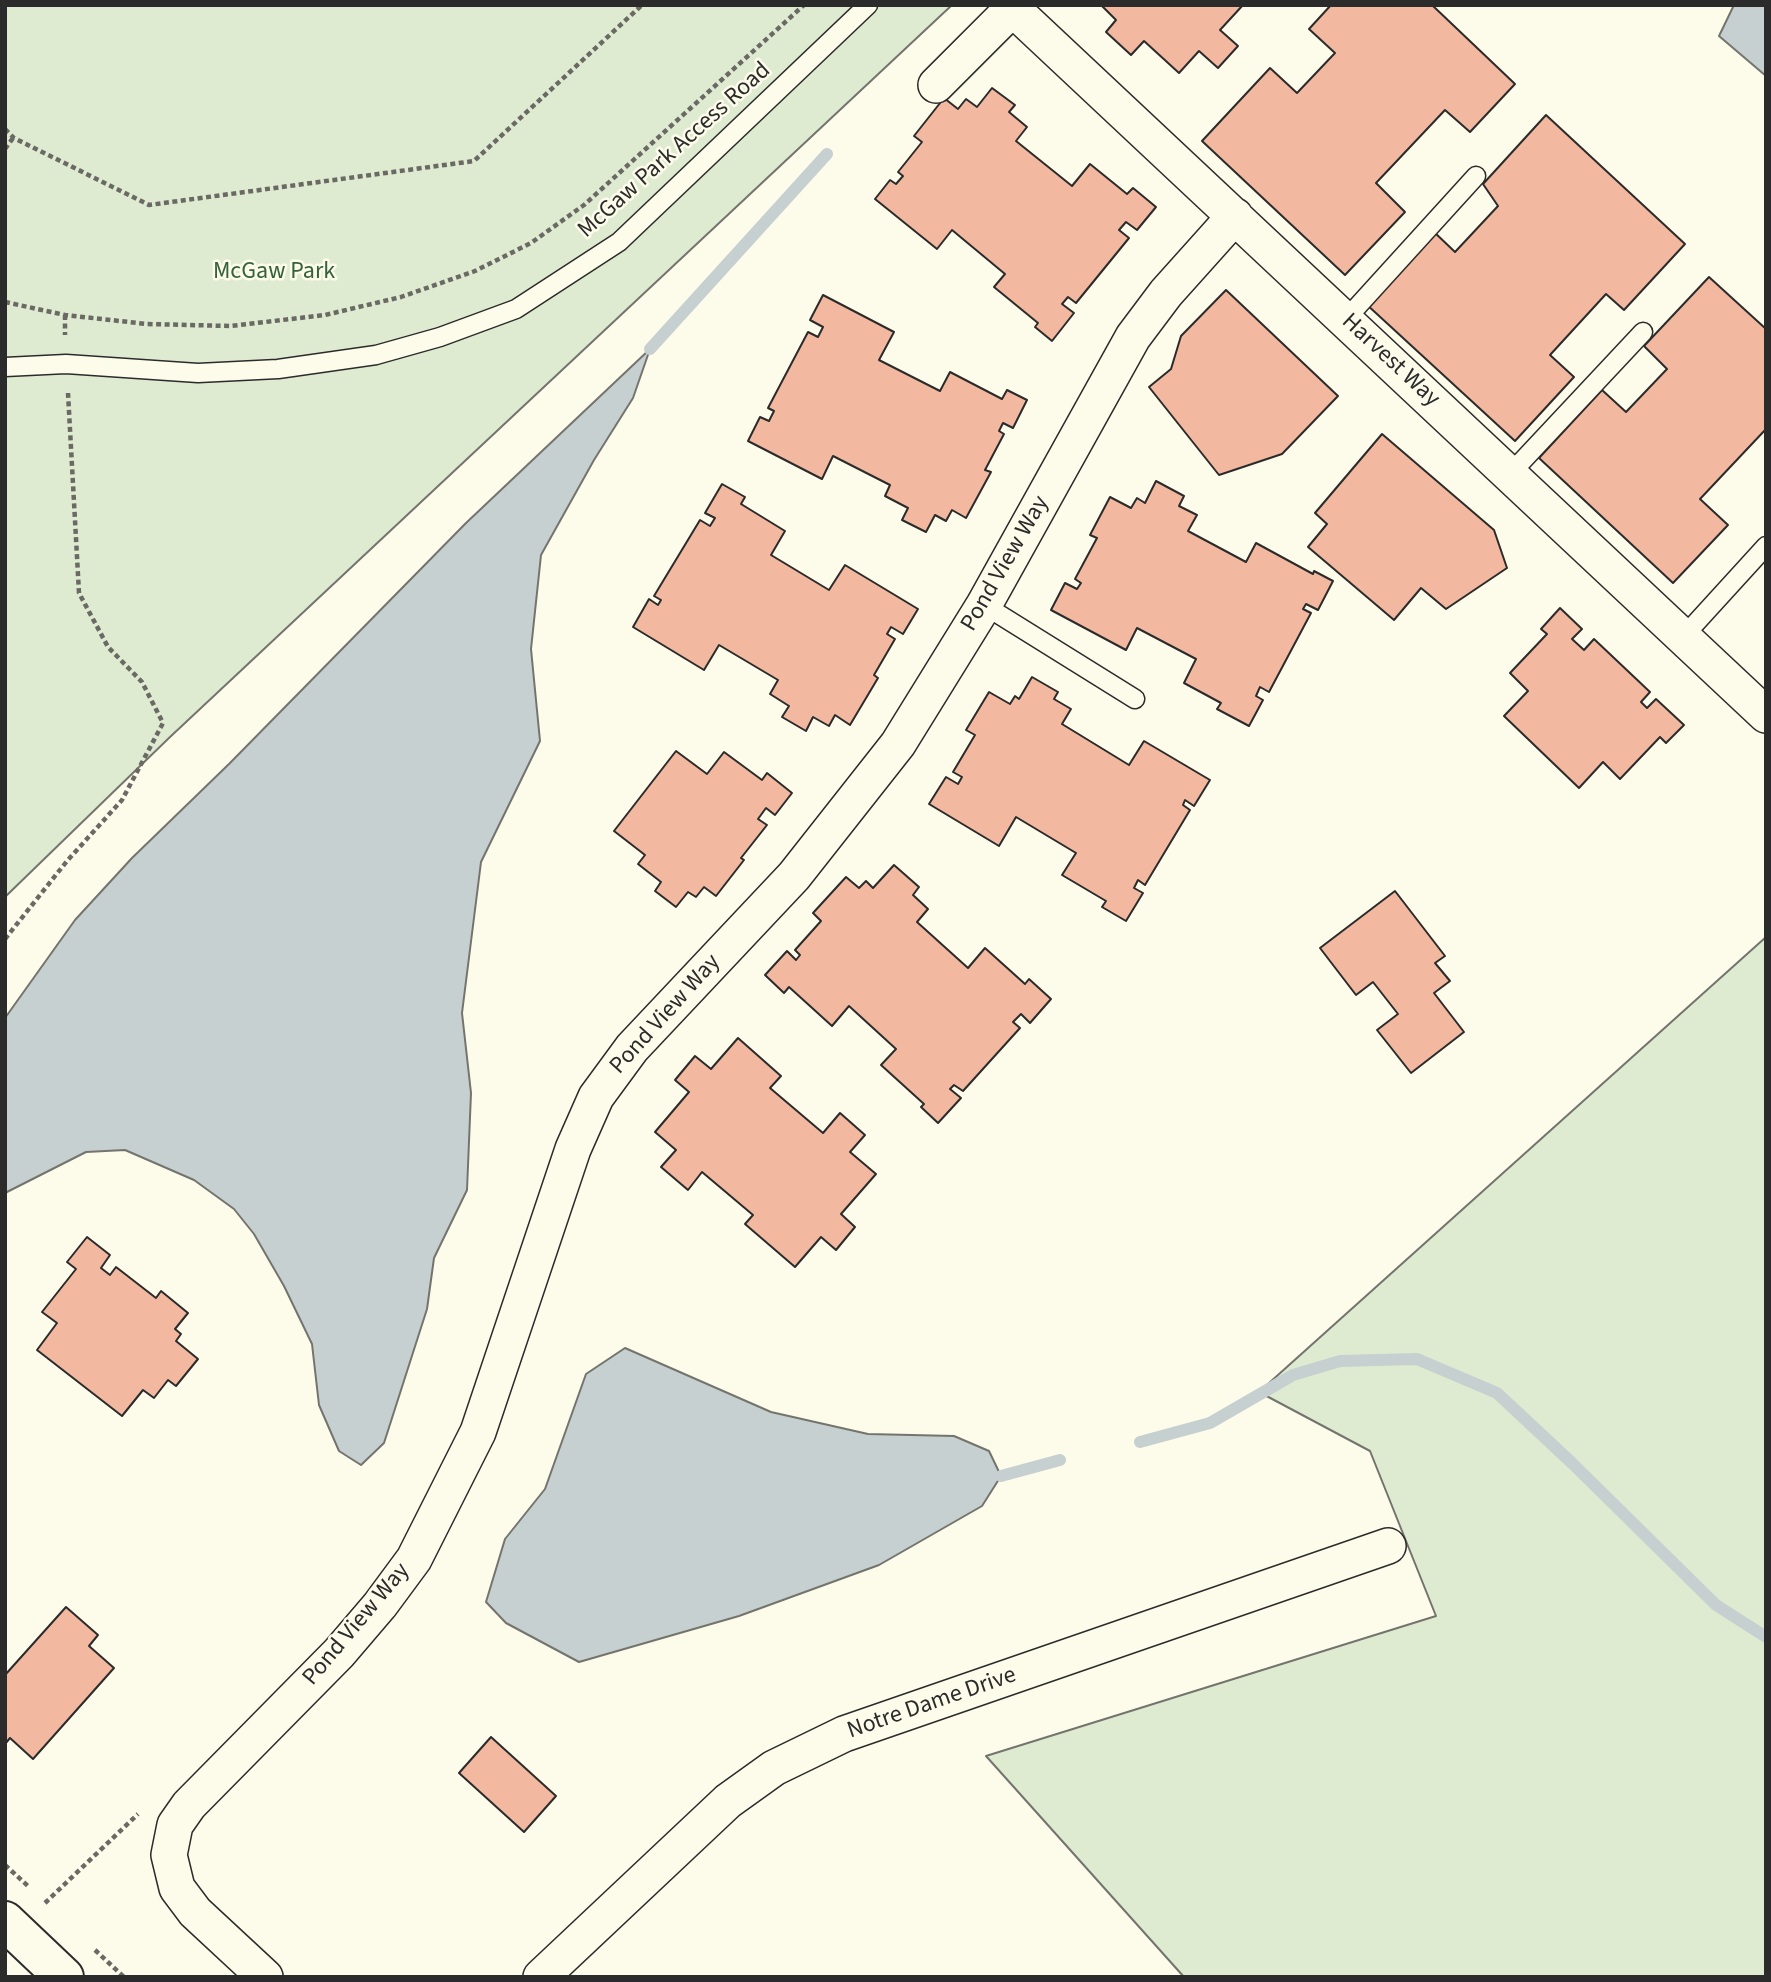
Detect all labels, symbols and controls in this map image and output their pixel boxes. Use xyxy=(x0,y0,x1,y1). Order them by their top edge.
street label: McGaw Park Access Road xyxy=(573,57,777,245)
park label: McGaw Park xyxy=(213,259,335,287)
street label: Harvest Way xyxy=(1335,308,1445,414)
street label: Pond View Way xyxy=(956,491,1056,637)
street label: Pond View Way xyxy=(605,949,727,1081)
street label: Pond View Way xyxy=(297,1558,417,1692)
street label: Notre Dame Drive xyxy=(844,1662,1020,1746)

